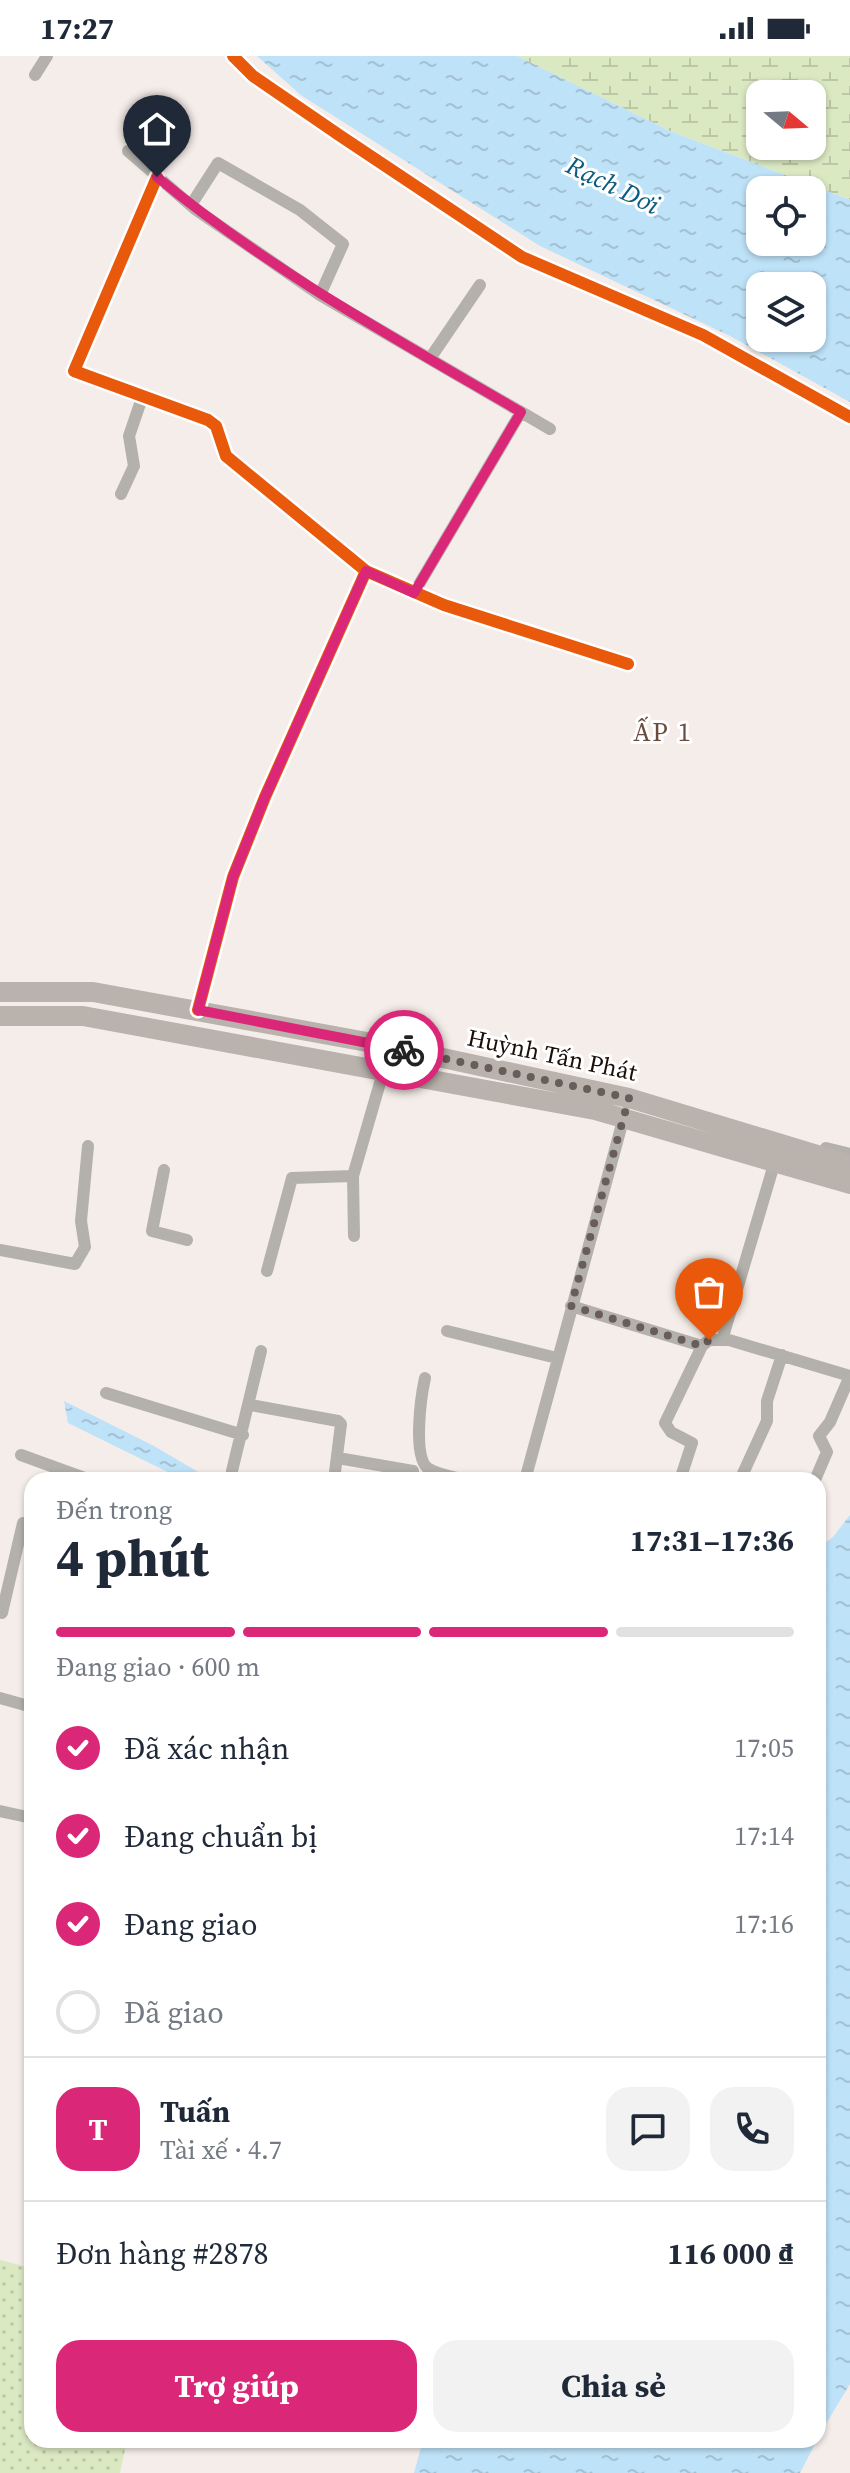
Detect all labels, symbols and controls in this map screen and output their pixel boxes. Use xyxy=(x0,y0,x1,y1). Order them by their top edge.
text: 17:27 xyxy=(40,8,114,49)
north arrow xyxy=(746,80,826,160)
map controls xyxy=(746,80,826,352)
pin xyxy=(123,95,191,177)
icon: home xyxy=(135,107,179,151)
water label: Rạch Dơi xyxy=(559,147,666,223)
button: locate xyxy=(746,176,826,256)
button: layers xyxy=(746,272,826,352)
district label: ẤP 1 xyxy=(633,714,693,750)
courier xyxy=(364,1010,444,1090)
street label: Huỳnh Tấn Phát xyxy=(464,1020,640,1089)
icon: bike xyxy=(382,1028,426,1072)
pin xyxy=(675,1258,743,1340)
icon: bag xyxy=(687,1270,731,1314)
text: Đến trong xyxy=(56,1492,172,1528)
text: 17:31–17:36 xyxy=(630,1520,794,1561)
text: 4 phút xyxy=(56,1522,209,1593)
text: Đang giao · 600 m xyxy=(56,1649,260,1685)
icon: check xyxy=(56,1726,100,1770)
text: Đã xác nhận xyxy=(124,1728,289,1769)
text: 17:05 xyxy=(734,1730,794,1766)
icon: check xyxy=(56,1814,100,1858)
text: Đang chuẩn bị xyxy=(124,1816,317,1857)
text: 17:14 xyxy=(734,1818,794,1854)
icon: check xyxy=(56,1902,100,1946)
text: Đang giao xyxy=(124,1904,257,1945)
text: 17:16 xyxy=(734,1906,794,1942)
text: Đã giao xyxy=(124,1992,224,2033)
button: chat xyxy=(606,2087,690,2171)
button: phone xyxy=(710,2087,794,2171)
text: Tuấn xyxy=(160,2091,230,2132)
text: T xyxy=(88,2109,108,2150)
text: Tài xế · 4.7 xyxy=(160,2132,282,2168)
text: Đơn hàng #2878 xyxy=(56,2233,269,2274)
text: 116 000 ₫ xyxy=(667,2233,794,2274)
button: Trợ giúp xyxy=(56,2340,417,2432)
button: Chia sẻ xyxy=(433,2340,794,2432)

